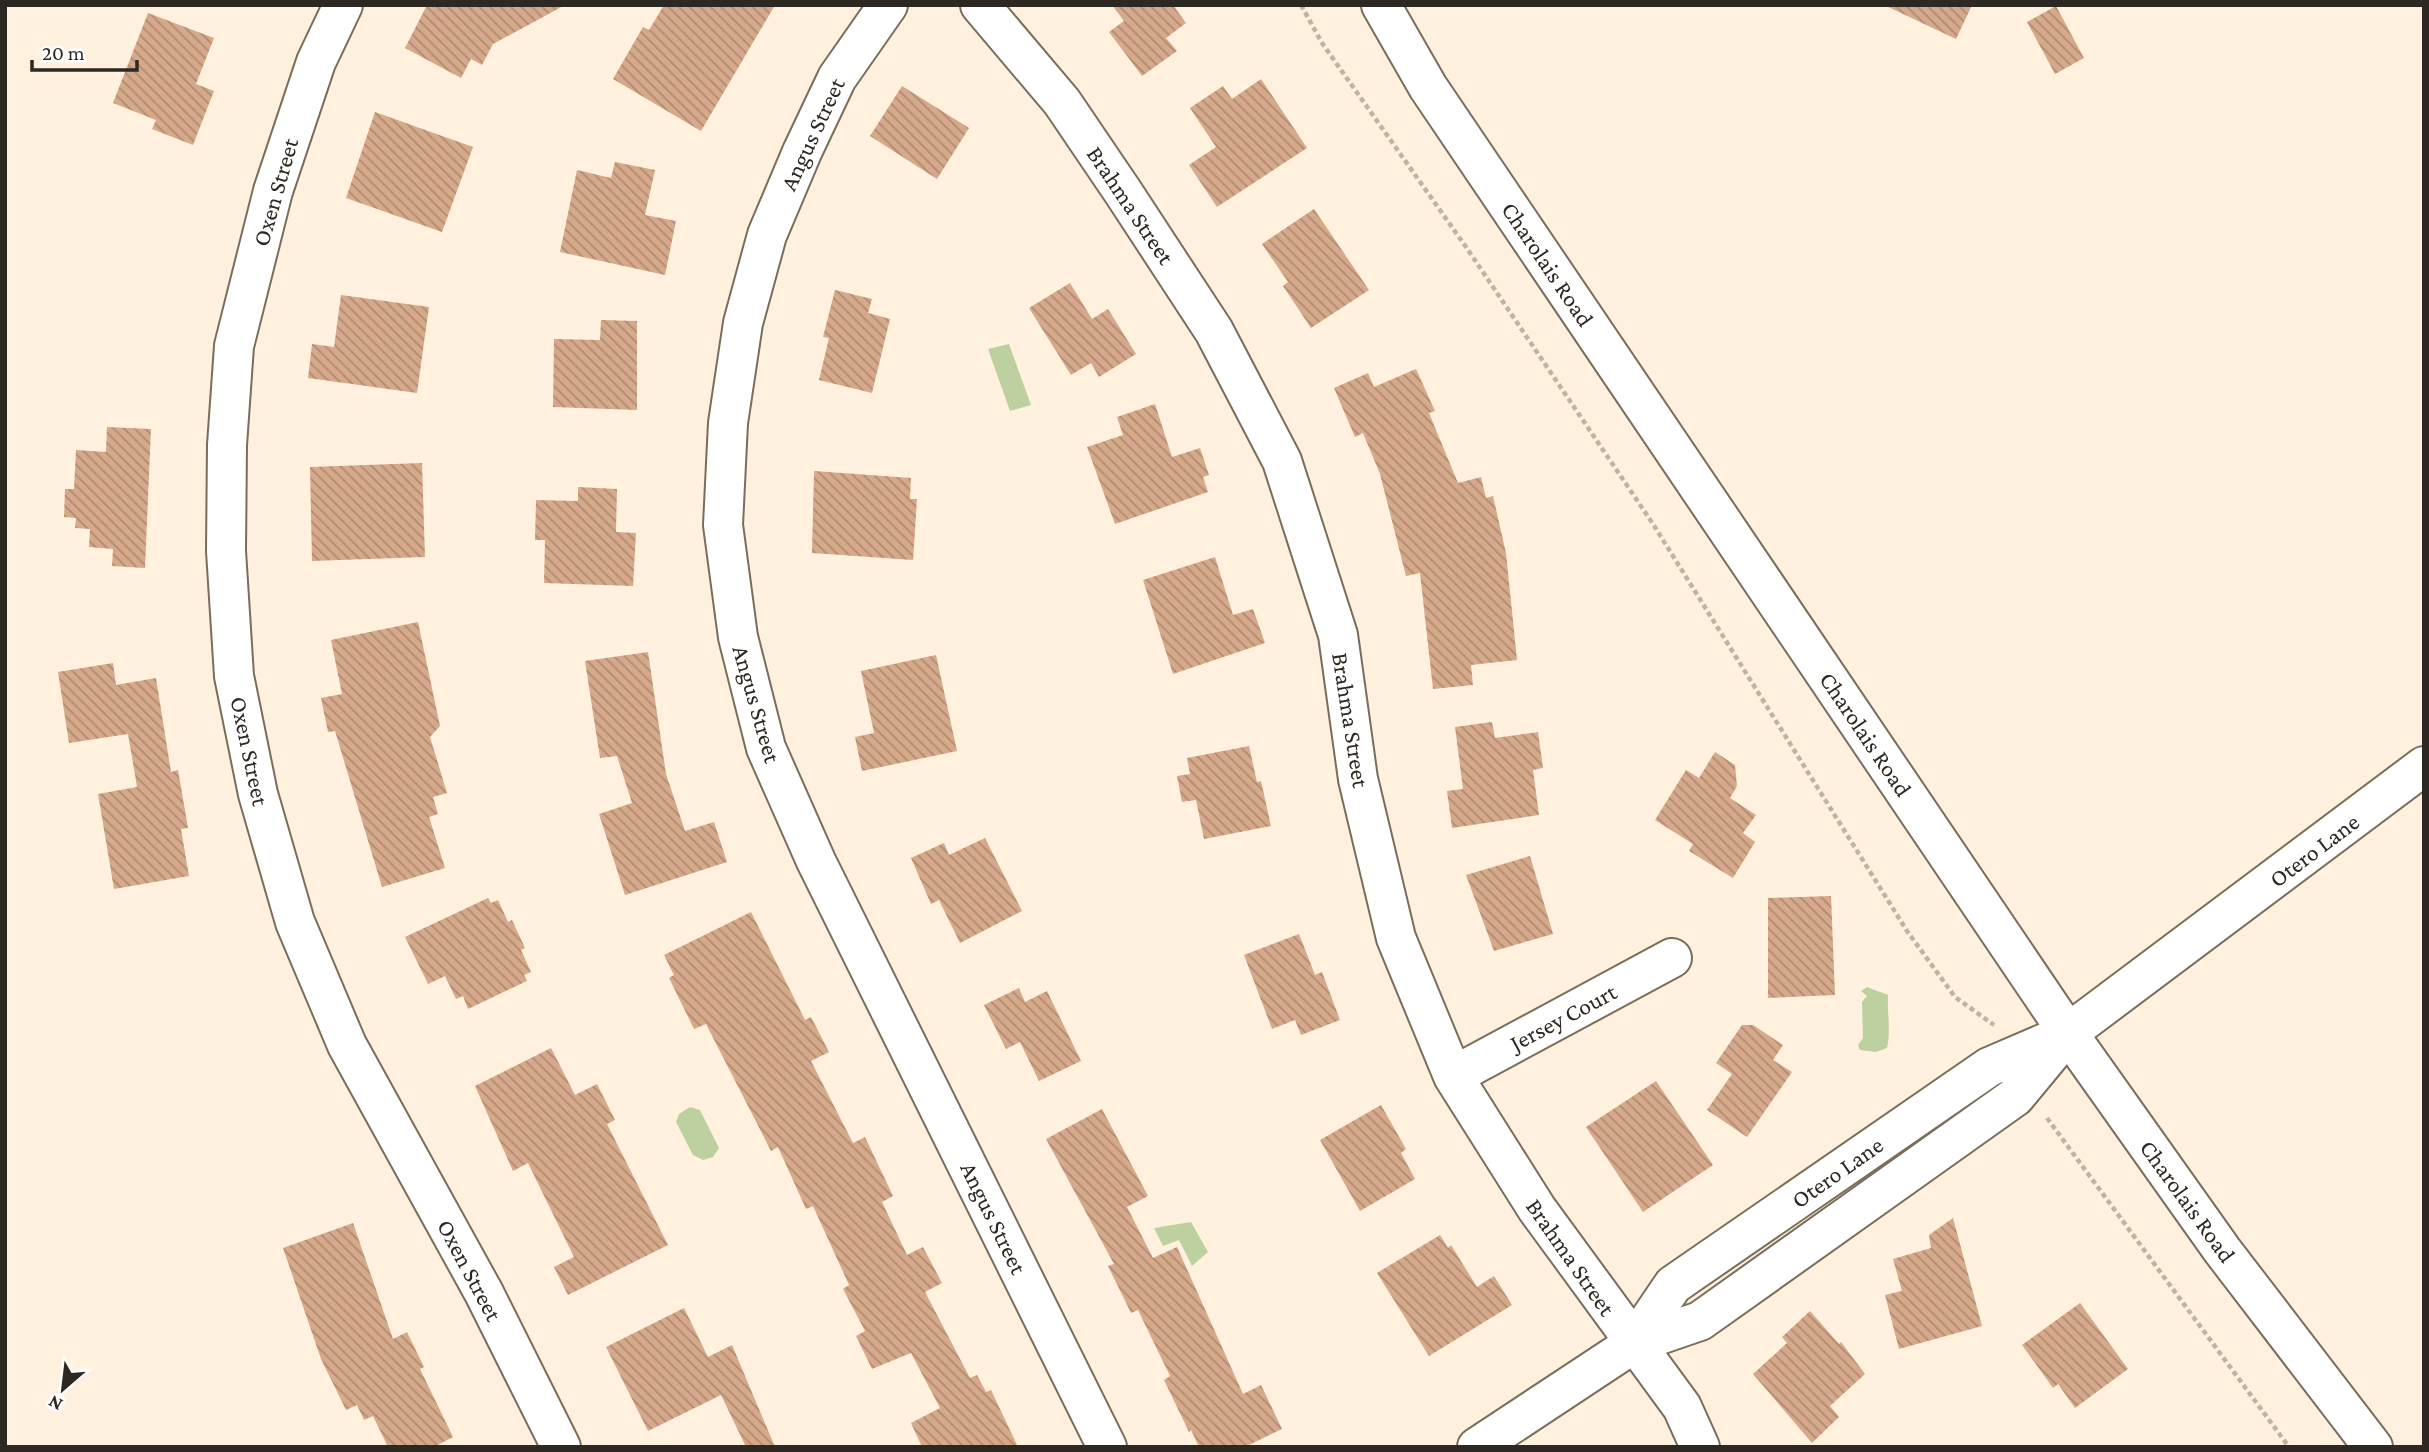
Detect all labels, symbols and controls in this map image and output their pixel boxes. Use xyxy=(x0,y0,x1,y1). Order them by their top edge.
scale bar xyxy=(32,28,136,72)
text: 20 m xyxy=(42,41,85,65)
street label: Angus Street xyxy=(774,73,850,195)
street label: Oxen Street xyxy=(247,134,304,249)
street label: Brahma Street xyxy=(1082,141,1181,270)
street label: Charolais Road xyxy=(1496,197,1600,332)
street label: Angus Street xyxy=(727,642,787,767)
street label: Brahma Street xyxy=(1327,651,1375,790)
street label: Charolais Road xyxy=(1814,667,1918,802)
street label: Oxen Street xyxy=(225,694,275,809)
street label: Otero Lane xyxy=(2264,808,2364,892)
street label: Jersey Court xyxy=(1503,977,1622,1057)
street label: Otero Lane xyxy=(1786,1131,1888,1213)
street label: Charolais Road xyxy=(2135,1135,2242,1268)
street label: Angus Street xyxy=(955,1158,1033,1279)
street label: Brahma Street xyxy=(1521,1193,1622,1321)
street label: Oxen Street xyxy=(432,1215,508,1326)
north arrow xyxy=(28,1354,98,1424)
text: N xyxy=(45,1391,66,1416)

